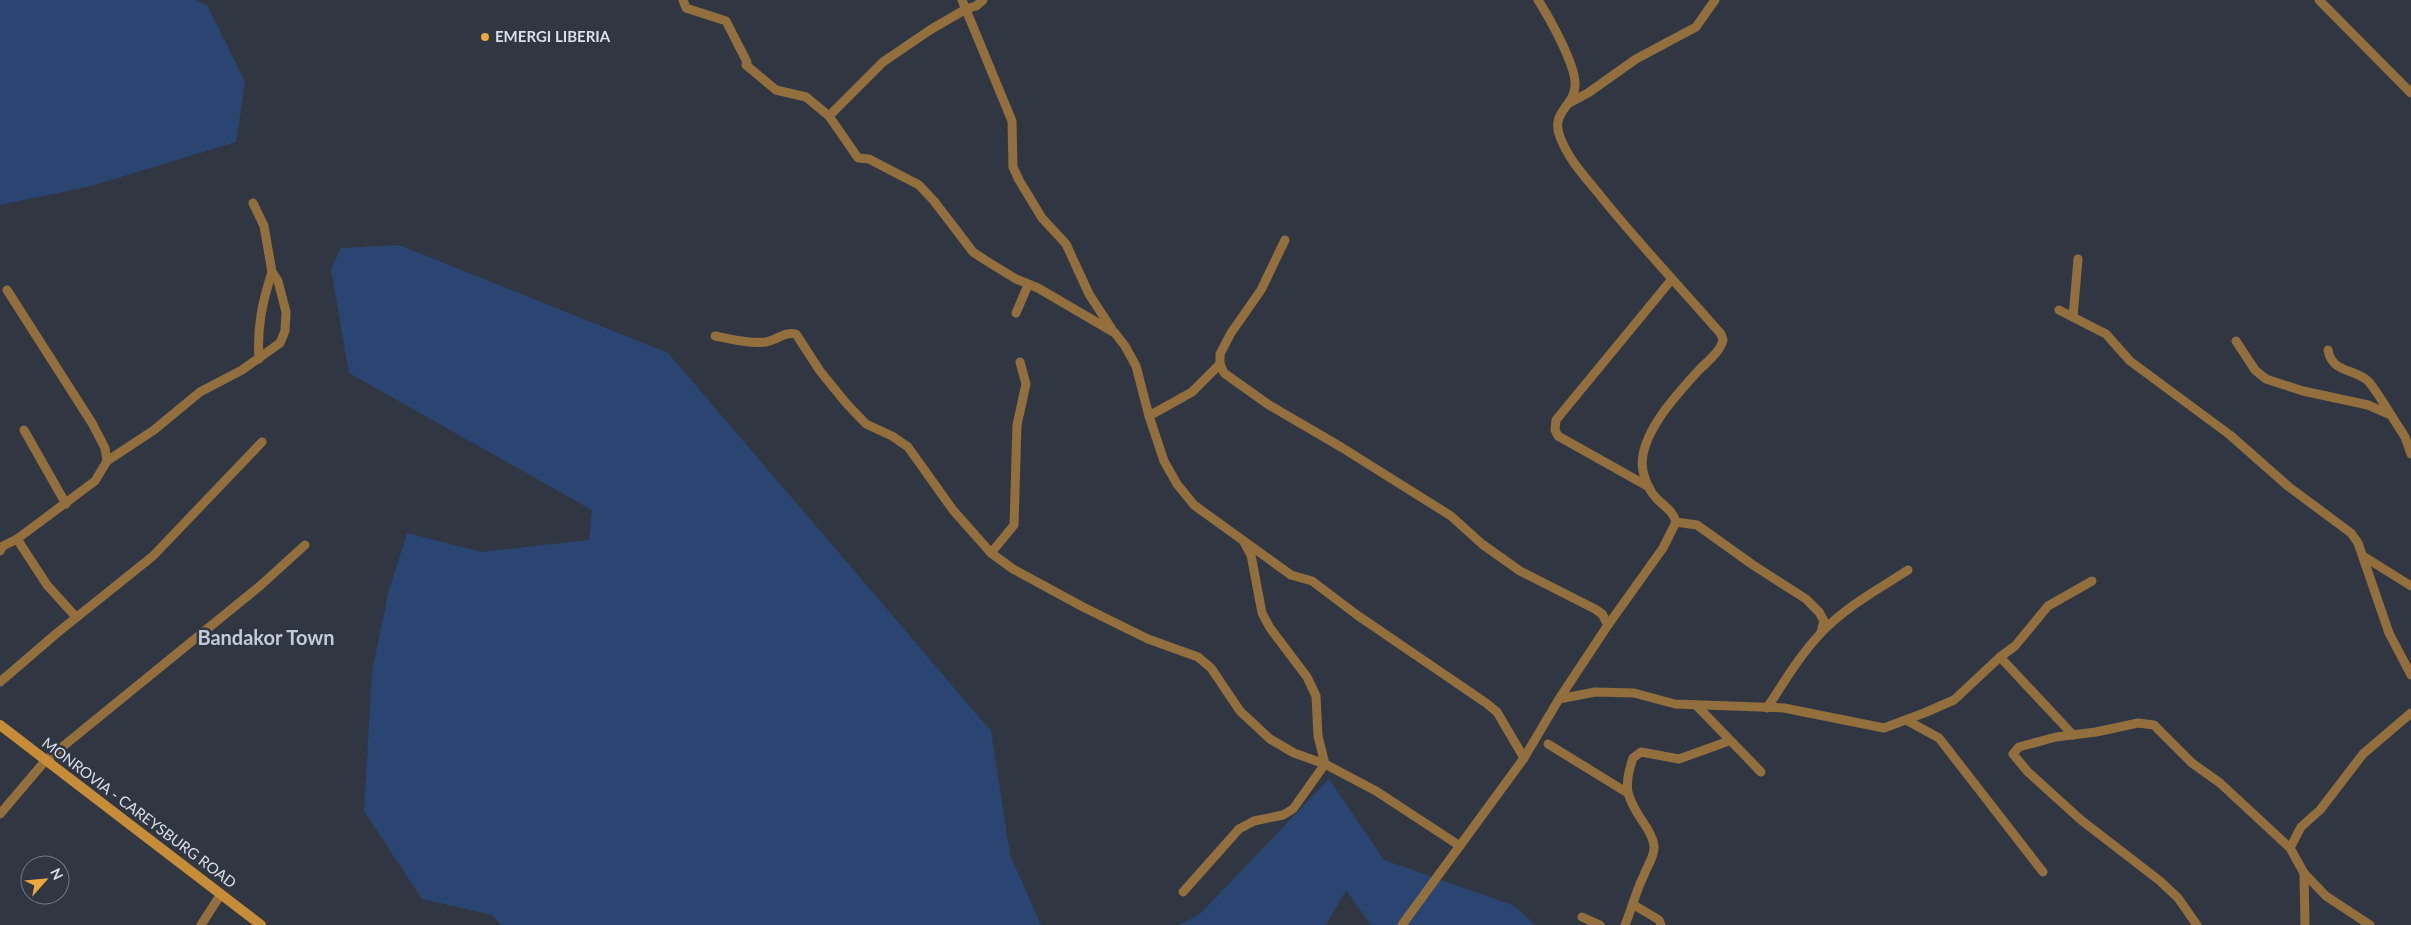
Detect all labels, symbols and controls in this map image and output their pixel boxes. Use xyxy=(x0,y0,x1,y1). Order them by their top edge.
place label: EMERGI LIBERIA xyxy=(495,27,611,45)
marker: EMERGI LIBERIA xyxy=(479,31,491,43)
district label: Bandakor Town xyxy=(197,625,335,649)
street label: MONROVIA - CAREYSBURG ROAD xyxy=(38,734,240,892)
north arrow xyxy=(20,855,70,905)

